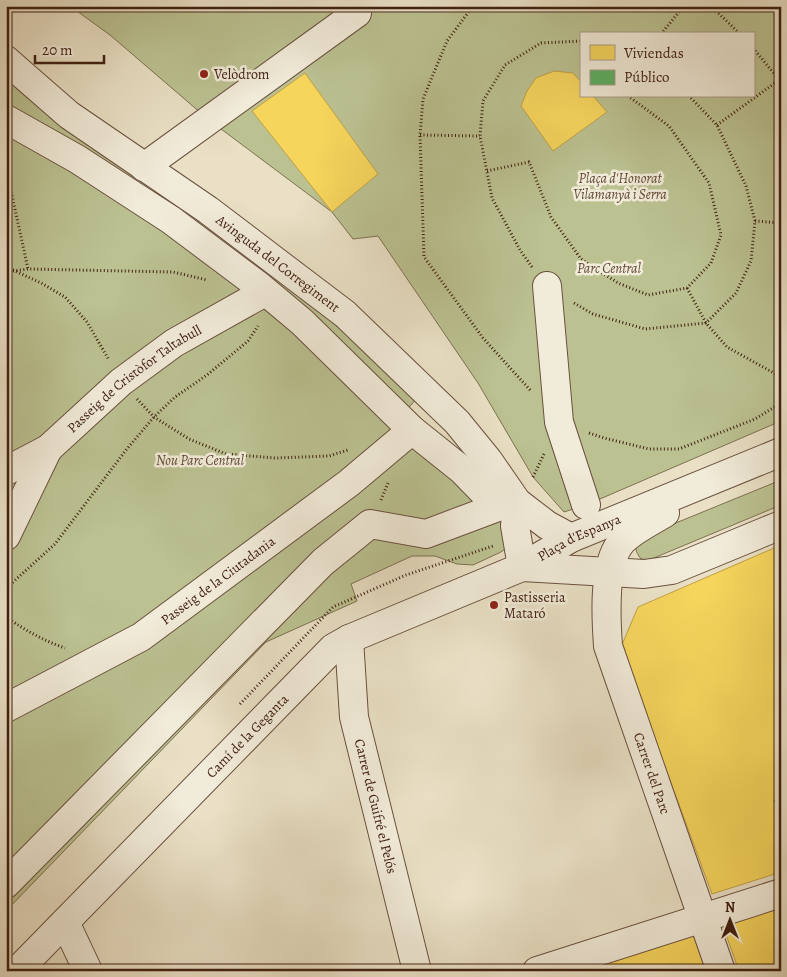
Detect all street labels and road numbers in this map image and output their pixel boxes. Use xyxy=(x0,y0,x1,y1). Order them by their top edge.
street label: Avinguda del Corregiment xyxy=(212,209,344,317)
street label: Passeig de Cristòfor Taltabull xyxy=(63,320,205,437)
street label: Plaça d'Espanya xyxy=(534,509,624,565)
street label: Passeig de la Ciutadania xyxy=(157,531,279,629)
street label: Camí de la Geganta xyxy=(202,689,293,782)
street label: Carrer del Parc xyxy=(629,730,675,817)
street label: Carrer de Guifré el Pelós xyxy=(350,737,402,876)

